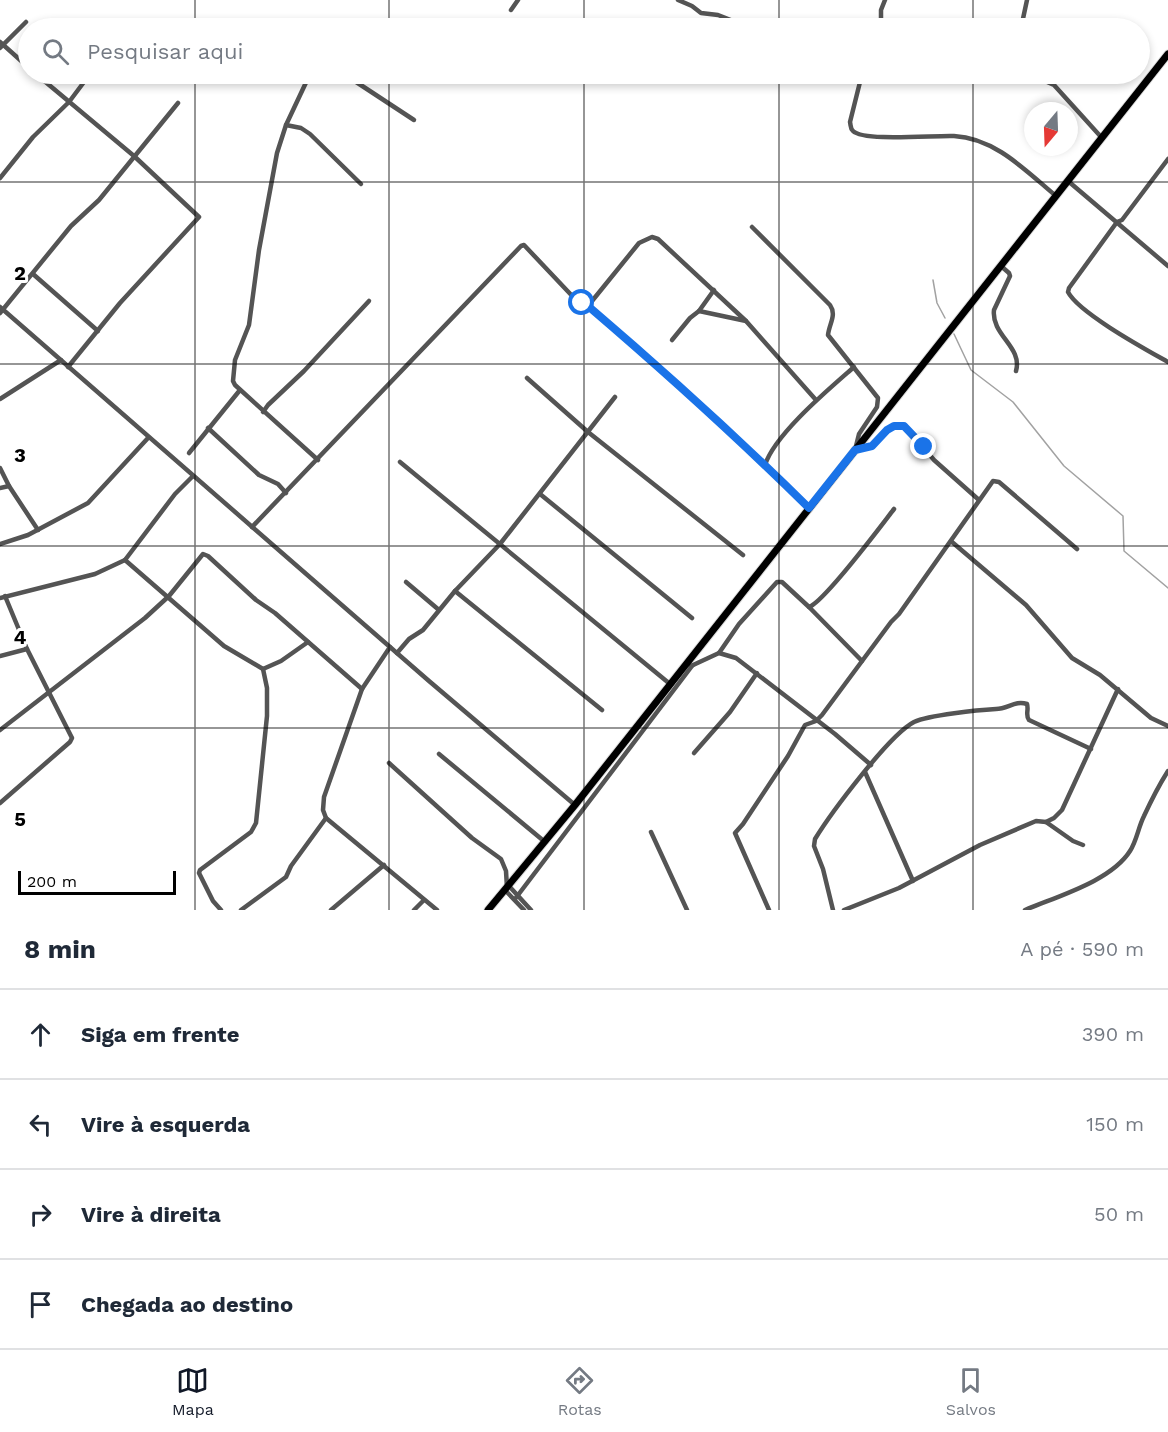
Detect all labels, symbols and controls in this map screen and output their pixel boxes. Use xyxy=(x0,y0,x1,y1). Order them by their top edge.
search box xyxy=(18,18,1150,84)
icon: search xyxy=(39,35,72,68)
text: Pesquisar aqui xyxy=(87,39,243,64)
north arrow xyxy=(1024,102,1078,156)
text: 2 xyxy=(14,261,26,285)
route start xyxy=(568,289,594,315)
route end xyxy=(910,433,936,459)
text: 3 xyxy=(14,443,26,467)
text: 4 xyxy=(14,625,27,649)
text: 5 xyxy=(14,807,26,831)
scale bar xyxy=(18,868,176,896)
text: 200 m xyxy=(27,872,77,891)
text: 8 min xyxy=(24,934,96,964)
text: A pé · 590 m xyxy=(1020,937,1144,961)
icon: ahead xyxy=(24,1018,57,1051)
text: Siga em frente xyxy=(81,1022,239,1047)
text: 390 m xyxy=(1082,1022,1144,1046)
icon: left xyxy=(24,1108,57,1141)
text: Vire à esquerda xyxy=(81,1112,250,1137)
text: 150 m xyxy=(1086,1112,1144,1136)
icon: right xyxy=(24,1198,57,1231)
text: Vire à direita xyxy=(81,1202,221,1227)
text: 50 m xyxy=(1094,1202,1144,1226)
icon: arrive xyxy=(24,1288,57,1321)
text: Chegada ao destino xyxy=(81,1292,293,1317)
tab: Mapa xyxy=(172,1364,214,1419)
tab: Rotas xyxy=(558,1364,602,1419)
tab: Salvos xyxy=(946,1364,996,1419)

